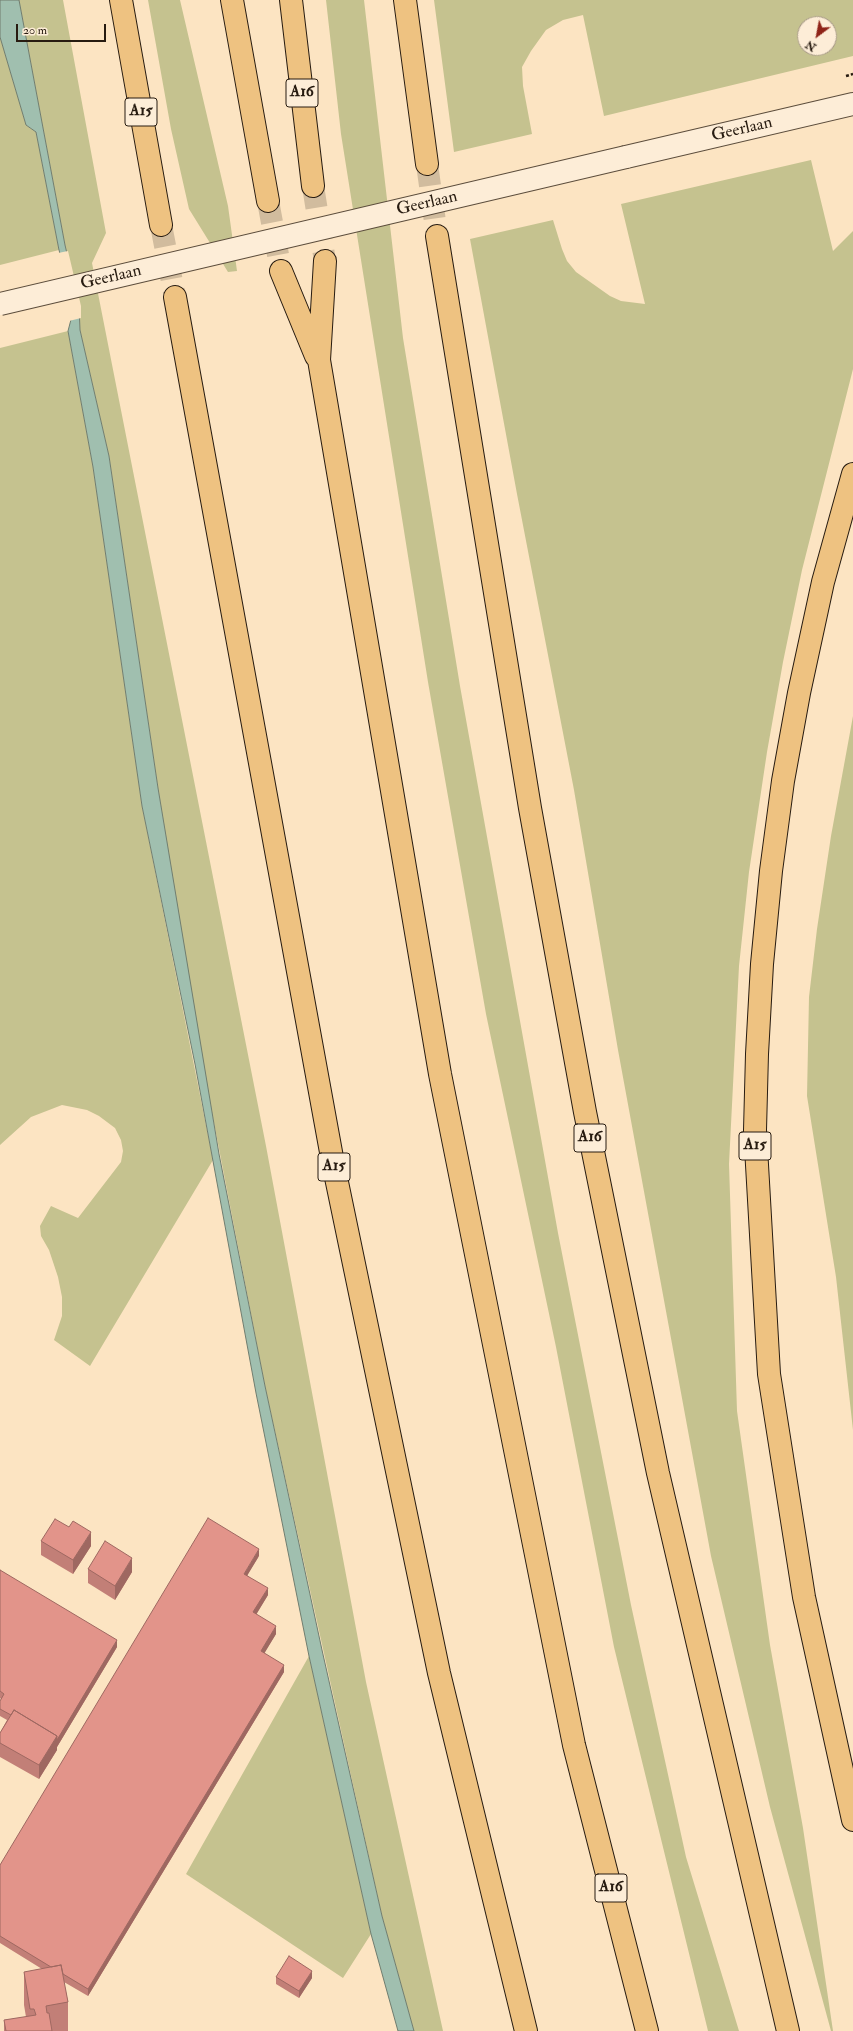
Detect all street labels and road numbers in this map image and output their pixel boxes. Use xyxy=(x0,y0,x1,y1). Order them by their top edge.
road number: A16 xyxy=(286,79,318,107)
road number: A15 xyxy=(125,98,157,126)
street label: Geerlaan xyxy=(710,113,774,147)
street label: Geerlaan xyxy=(395,187,459,221)
street label: Geerlaan xyxy=(79,261,143,295)
road number: A16 xyxy=(574,1124,606,1152)
road number: A15 xyxy=(739,1132,771,1160)
road number: A15 xyxy=(318,1153,350,1181)
road number: A16 xyxy=(595,1874,627,1902)

